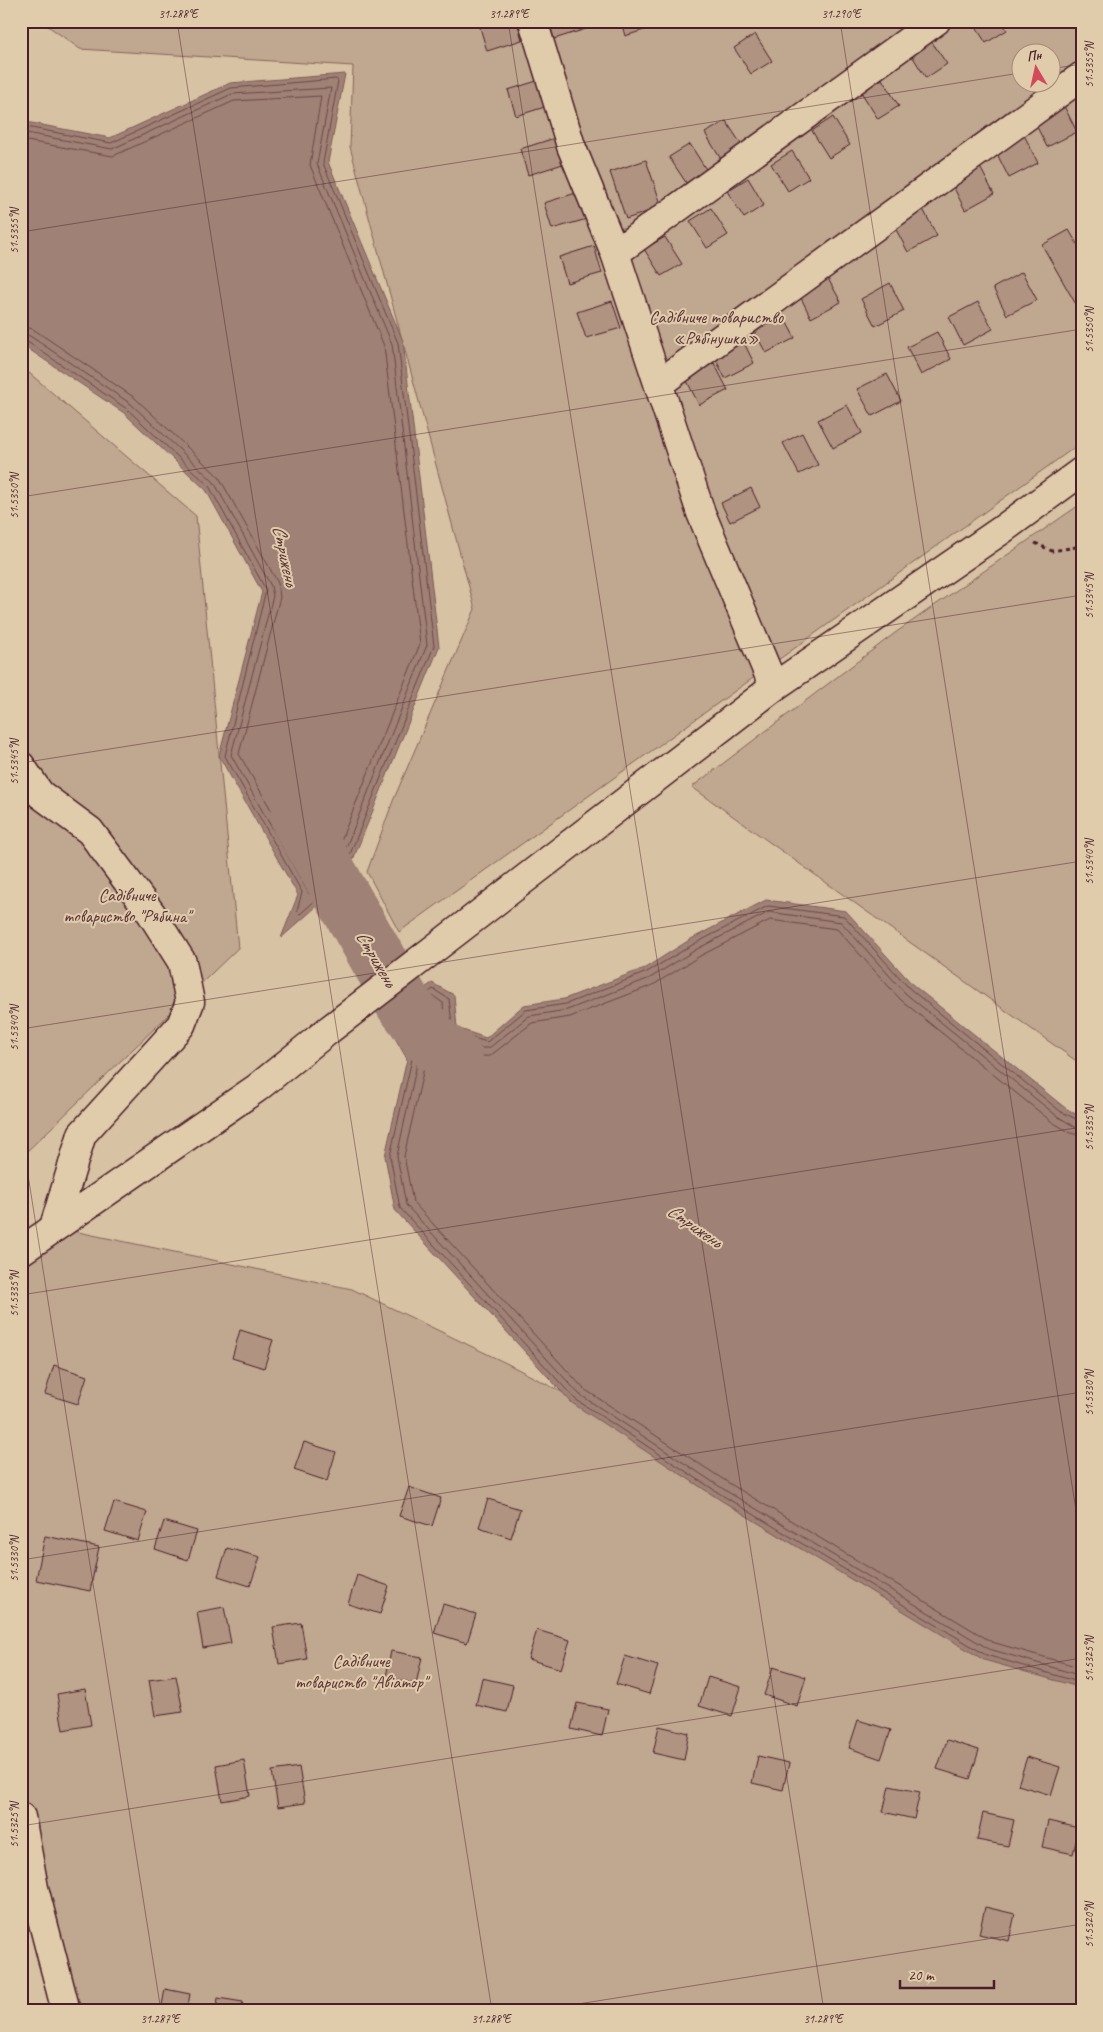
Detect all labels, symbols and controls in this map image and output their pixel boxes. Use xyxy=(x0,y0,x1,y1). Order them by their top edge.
text: 31.288°E xyxy=(158,6,199,22)
text: 31.289°E xyxy=(489,6,530,22)
text: 31.290°E xyxy=(821,6,862,22)
text: 51.5355°N xyxy=(1081,41,1097,88)
north arrow xyxy=(1010,42,1060,92)
text: Пн xyxy=(1025,46,1043,65)
text: 51.5355°N xyxy=(6,207,22,254)
park label: Садівниче товариство «Рябінушка» xyxy=(649,306,785,349)
text: 51.5350°N xyxy=(1081,306,1097,353)
text: 51.5350°N xyxy=(6,472,22,519)
water label: Стрижень xyxy=(267,523,304,590)
text: 51.5345°N xyxy=(1081,572,1097,619)
text: 51.5345°N xyxy=(6,738,22,785)
text: 51.5340°N xyxy=(1081,838,1097,885)
park label: Садівниче товариство "Рябина" xyxy=(64,884,194,927)
water label: Стрижень xyxy=(351,926,403,993)
text: 51.5340°N xyxy=(6,1004,22,1051)
text: 51.5335°N xyxy=(1081,1104,1097,1151)
water label: Стрижень xyxy=(663,1199,729,1255)
text: 51.5335°N xyxy=(6,1270,22,1317)
text: 51.5330°N xyxy=(1081,1369,1097,1416)
text: 51.5330°N xyxy=(6,1535,22,1582)
text: 51.5325°N xyxy=(1081,1635,1097,1682)
park label: Садівниче товариство "Авіатор" xyxy=(295,1650,431,1693)
text: 51.5325°N xyxy=(6,1801,22,1848)
text: 51.5320°N xyxy=(1081,1901,1097,1948)
scale bar xyxy=(900,1957,994,1989)
text: 20 m xyxy=(908,1966,935,1985)
text: 31.287°E xyxy=(140,2011,181,2027)
text: 31.288°E xyxy=(471,2011,512,2027)
text: 31.289°E xyxy=(803,2011,844,2027)

